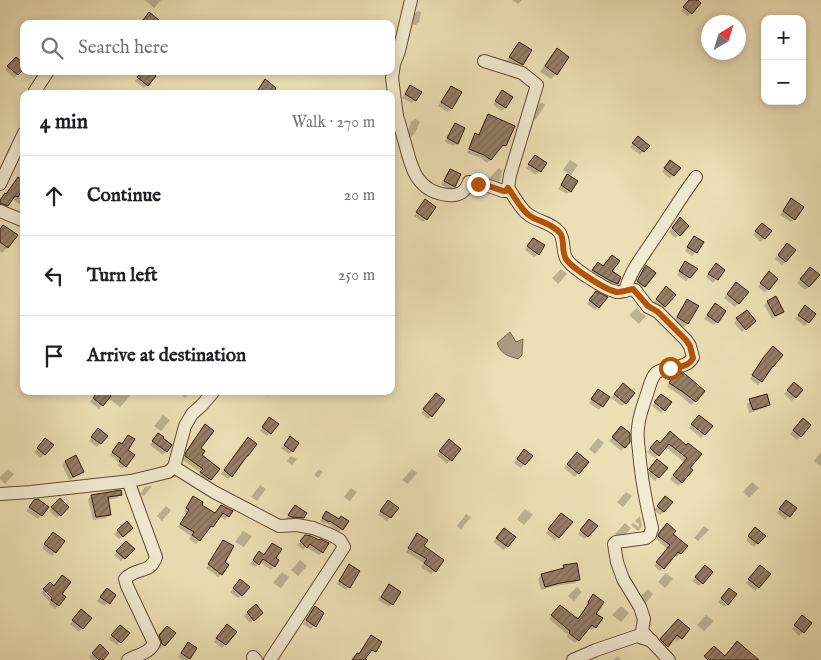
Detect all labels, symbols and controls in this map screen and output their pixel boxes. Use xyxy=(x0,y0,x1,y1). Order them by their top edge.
north arrow xyxy=(701,15,746,60)
map controls xyxy=(761,15,806,105)
button: + xyxy=(761,15,806,60)
search box xyxy=(20,20,395,75)
icon: search xyxy=(38,34,66,62)
text: Search here xyxy=(78,36,169,60)
button: − xyxy=(761,60,806,105)
text: 4 min xyxy=(40,109,88,136)
text: Walk · 270 m xyxy=(292,113,375,133)
route end xyxy=(467,173,490,196)
icon: ahead xyxy=(40,182,68,210)
text: Continue xyxy=(87,184,161,208)
text: 20 m xyxy=(344,186,375,206)
icon: left xyxy=(40,262,68,290)
text: Turn left xyxy=(87,264,158,288)
text: 250 m xyxy=(338,266,375,286)
icon: arrive xyxy=(40,342,68,370)
text: Arrive at destination xyxy=(87,344,246,368)
route start xyxy=(659,357,682,380)

